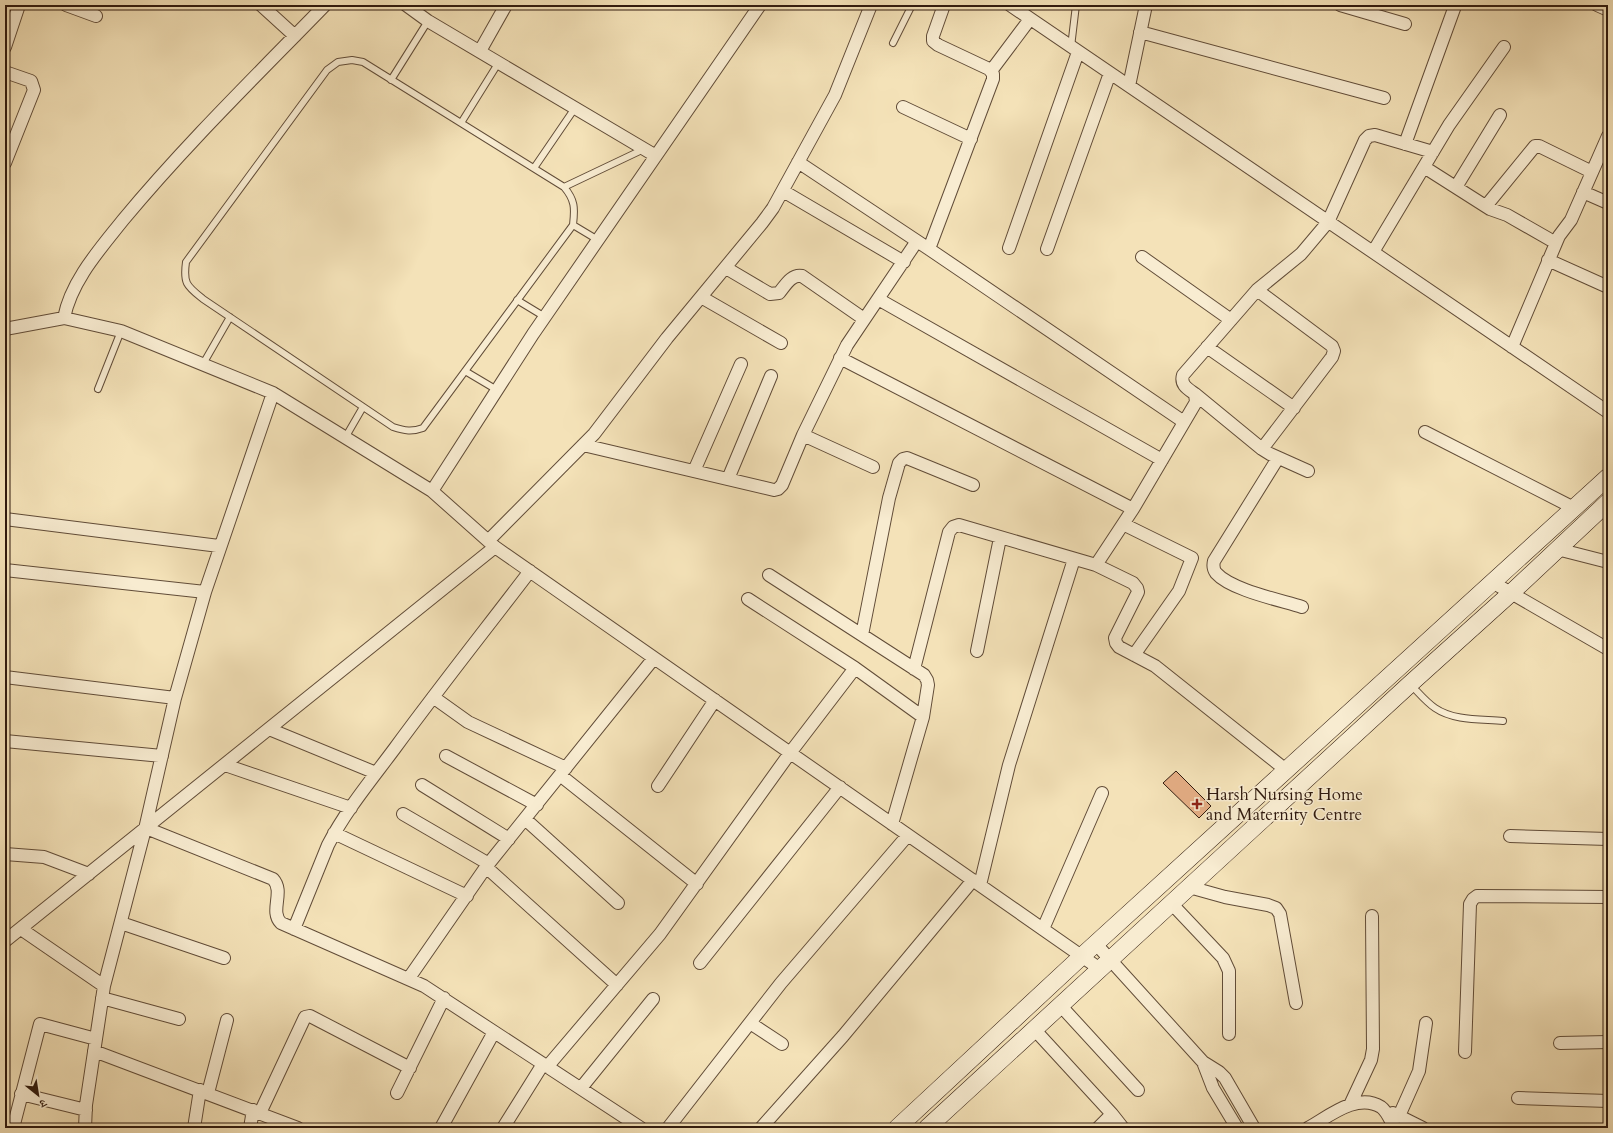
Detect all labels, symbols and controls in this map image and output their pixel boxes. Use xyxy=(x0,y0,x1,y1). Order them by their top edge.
place label: Harsh Nursing Home and Maternity Centre xyxy=(1206,783,1363,826)
marker: Harsh Nursing Home and Maternity Centre xyxy=(1191,798,1203,810)
north arrow xyxy=(18,1075,58,1115)
text: उ xyxy=(35,1095,50,1112)

